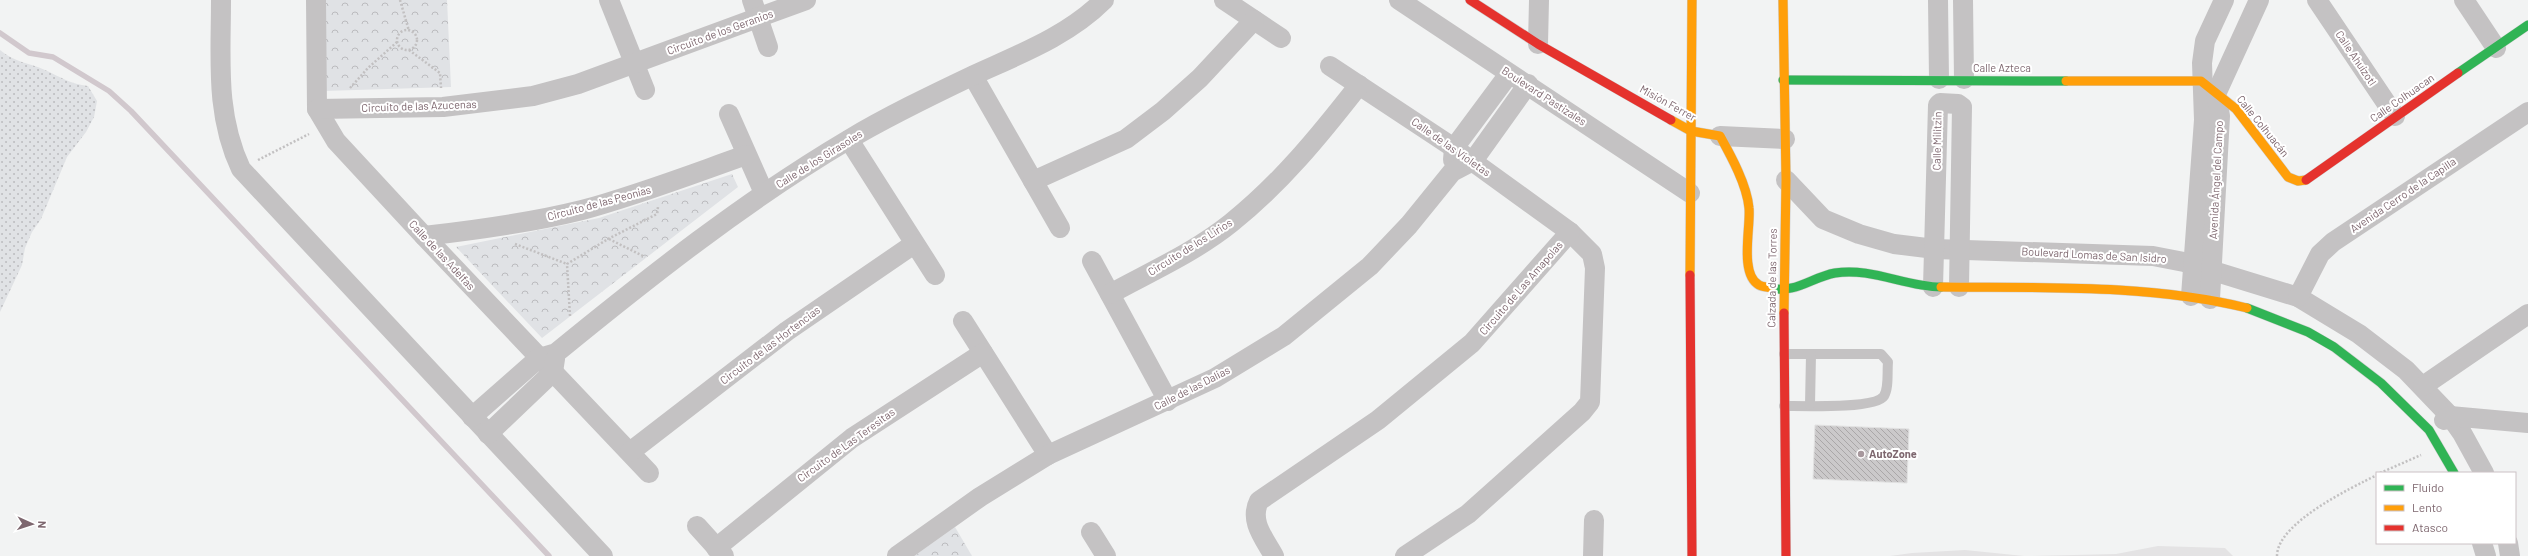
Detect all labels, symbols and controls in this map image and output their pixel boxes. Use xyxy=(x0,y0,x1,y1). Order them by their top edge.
street label: Circuito de los Geranios xyxy=(665,6,775,57)
street label: Calle Ahuízotl xyxy=(2333,28,2380,88)
street label: Calle Azteca xyxy=(1973,61,2031,74)
street label: Boulevard Pastizales xyxy=(1500,63,1589,128)
street label: Calle Colhuacan xyxy=(2367,71,2436,125)
street label: Misión Ferrer xyxy=(1638,82,1699,123)
street label: Calle Colhuacán xyxy=(2235,92,2292,159)
street label: Circuito de las Azucenas xyxy=(361,97,477,114)
street label: Calle Militzin xyxy=(1929,111,1944,171)
street label: Calle de las Violetas xyxy=(1409,114,1493,179)
street label: Avenida Ángel del Campo xyxy=(2206,120,2225,240)
street label: Calle de los Girasoles xyxy=(773,127,864,190)
street label: Avenida Cerro de la Capilla xyxy=(2347,154,2458,235)
street label: Circuito de las Peonías xyxy=(546,182,652,223)
street label: Circuito de los Lirios xyxy=(1145,215,1234,278)
street label: Calle de las Adelfas xyxy=(407,217,478,292)
street label: Calzada de las Torres xyxy=(1764,228,1779,328)
street label: Circuito de Las Amapolas xyxy=(1476,238,1565,337)
street label: Boulevard Lomas de San Isidro xyxy=(2021,244,2167,265)
street label: Circuito de las Hortencias xyxy=(717,303,822,386)
street label: Calle de las Dalias xyxy=(1152,363,1232,412)
street label: Circuito de Las Teresitas xyxy=(794,405,897,484)
place label: AutoZone xyxy=(1869,447,1917,460)
marker: AutoZone xyxy=(1856,449,1866,459)
legend xyxy=(2376,472,2516,544)
text: Fluido xyxy=(2412,480,2444,494)
text: Lento xyxy=(2412,500,2442,514)
north arrow xyxy=(12,504,52,544)
text: Atasco xyxy=(2412,520,2448,534)
text: N xyxy=(36,521,49,529)

